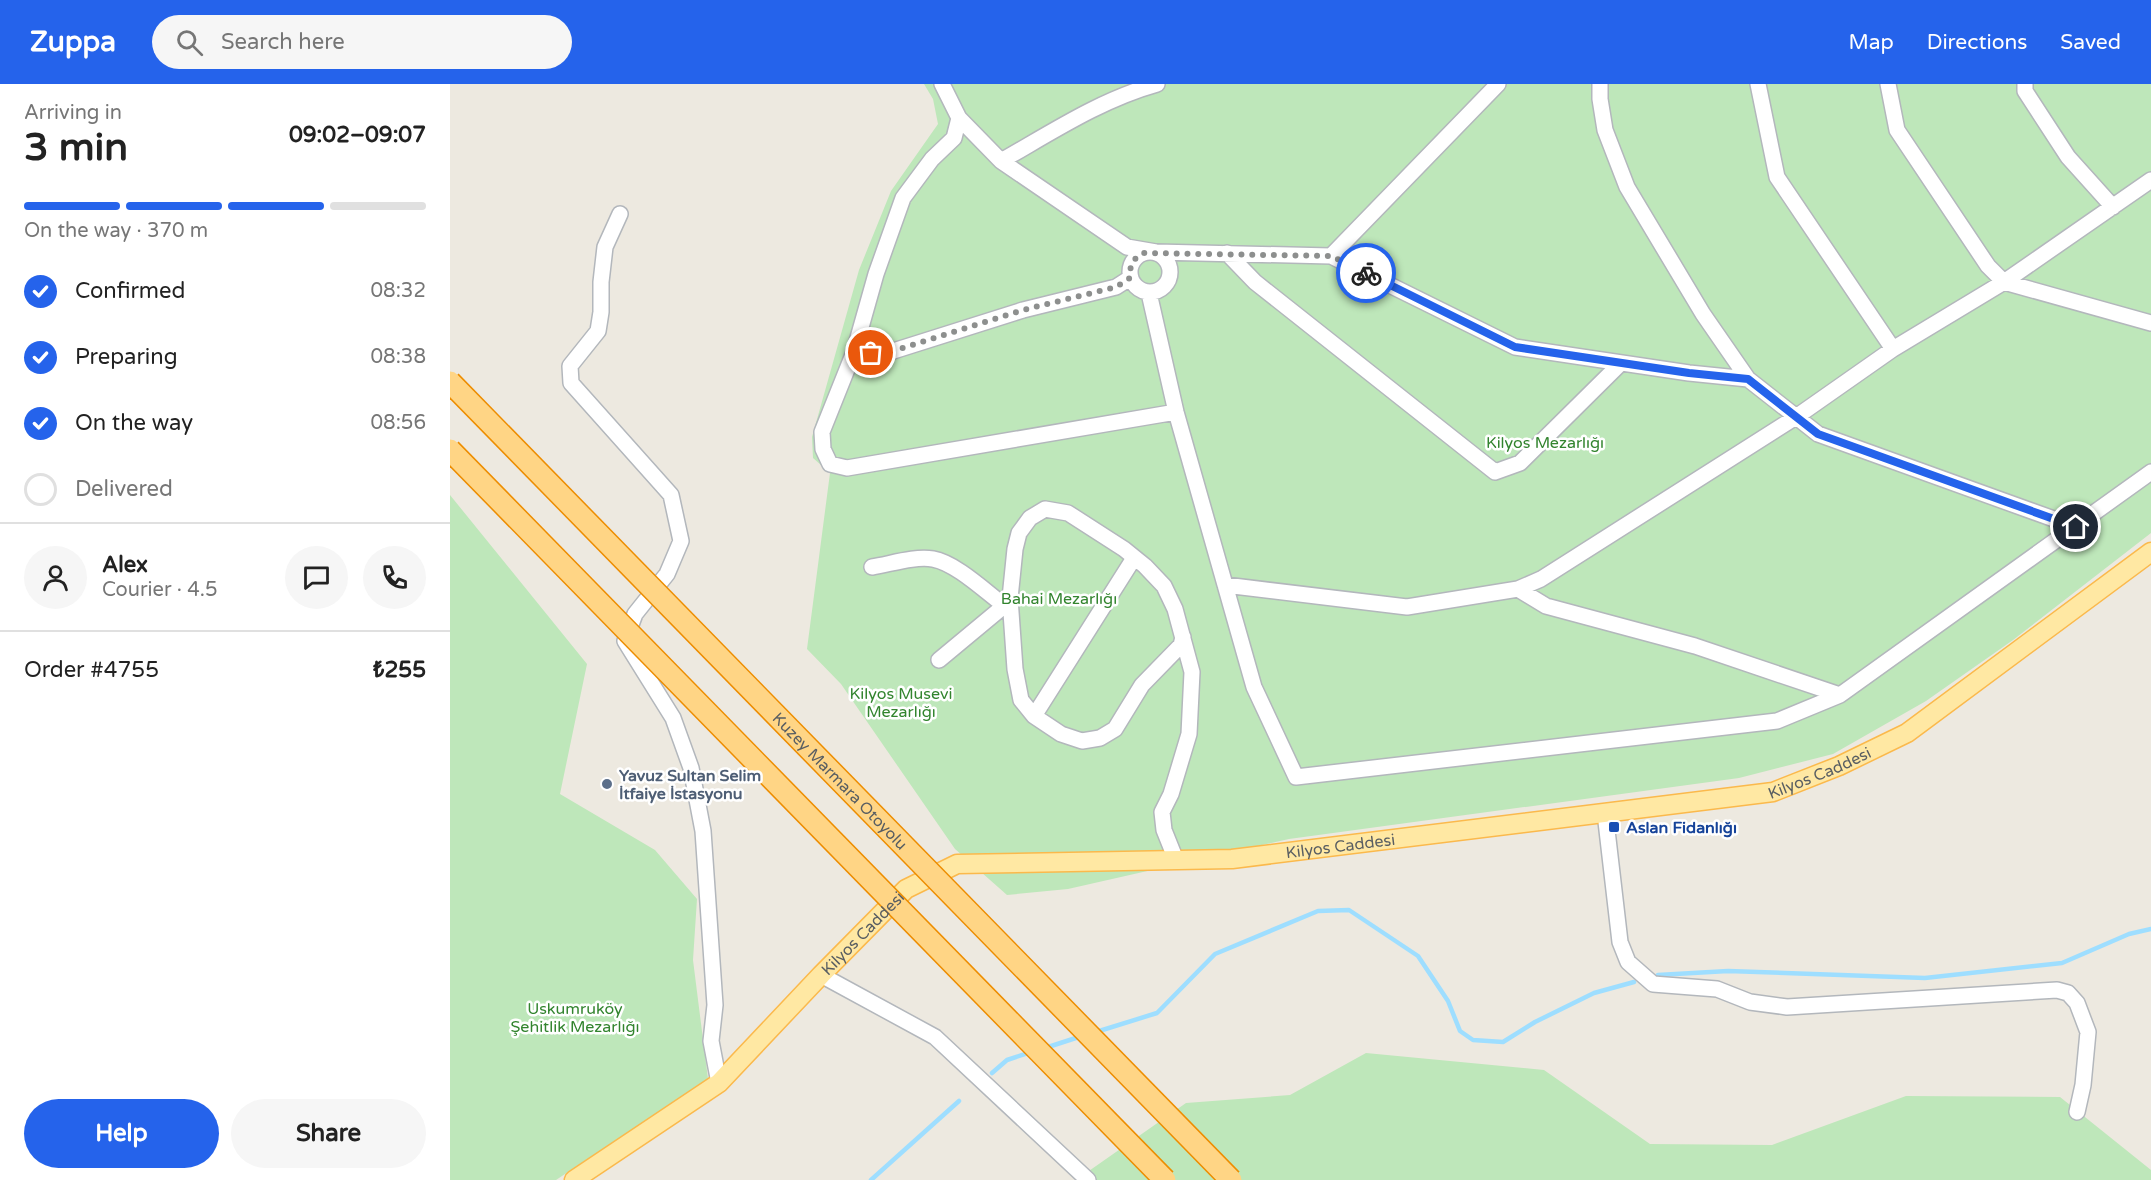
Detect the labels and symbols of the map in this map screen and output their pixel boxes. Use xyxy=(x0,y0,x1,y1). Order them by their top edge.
courier xyxy=(1336,243,1396,303)
pin xyxy=(845,327,896,378)
park label: Kilyos Mezarlığı xyxy=(1486,433,1604,453)
pin xyxy=(2050,501,2101,552)
park label: Bahai Mezarlığı xyxy=(1001,589,1117,609)
park label: Kilyos Musevi Mezarlığı xyxy=(850,684,952,722)
street label: Kuzey Marmara Otoyolu xyxy=(768,709,911,854)
street label: Kilyos Caddesi xyxy=(1765,743,1874,804)
place label: Yavuz Sultan Selim İtfaiye İstasyonu xyxy=(619,766,761,804)
marker: Yavuz Sultan Selim İtfaiye İstasyonu xyxy=(600,777,614,791)
place label: Aslan Fidanlığı xyxy=(1626,818,1737,838)
marker: Aslan Fidanlığı xyxy=(1607,820,1621,834)
street label: Kilyos Caddesi xyxy=(1285,830,1396,863)
street label: Kilyos Caddesi xyxy=(817,888,909,980)
park label: Uskumruköy Şehitlik Mezarlığı xyxy=(510,999,640,1037)

